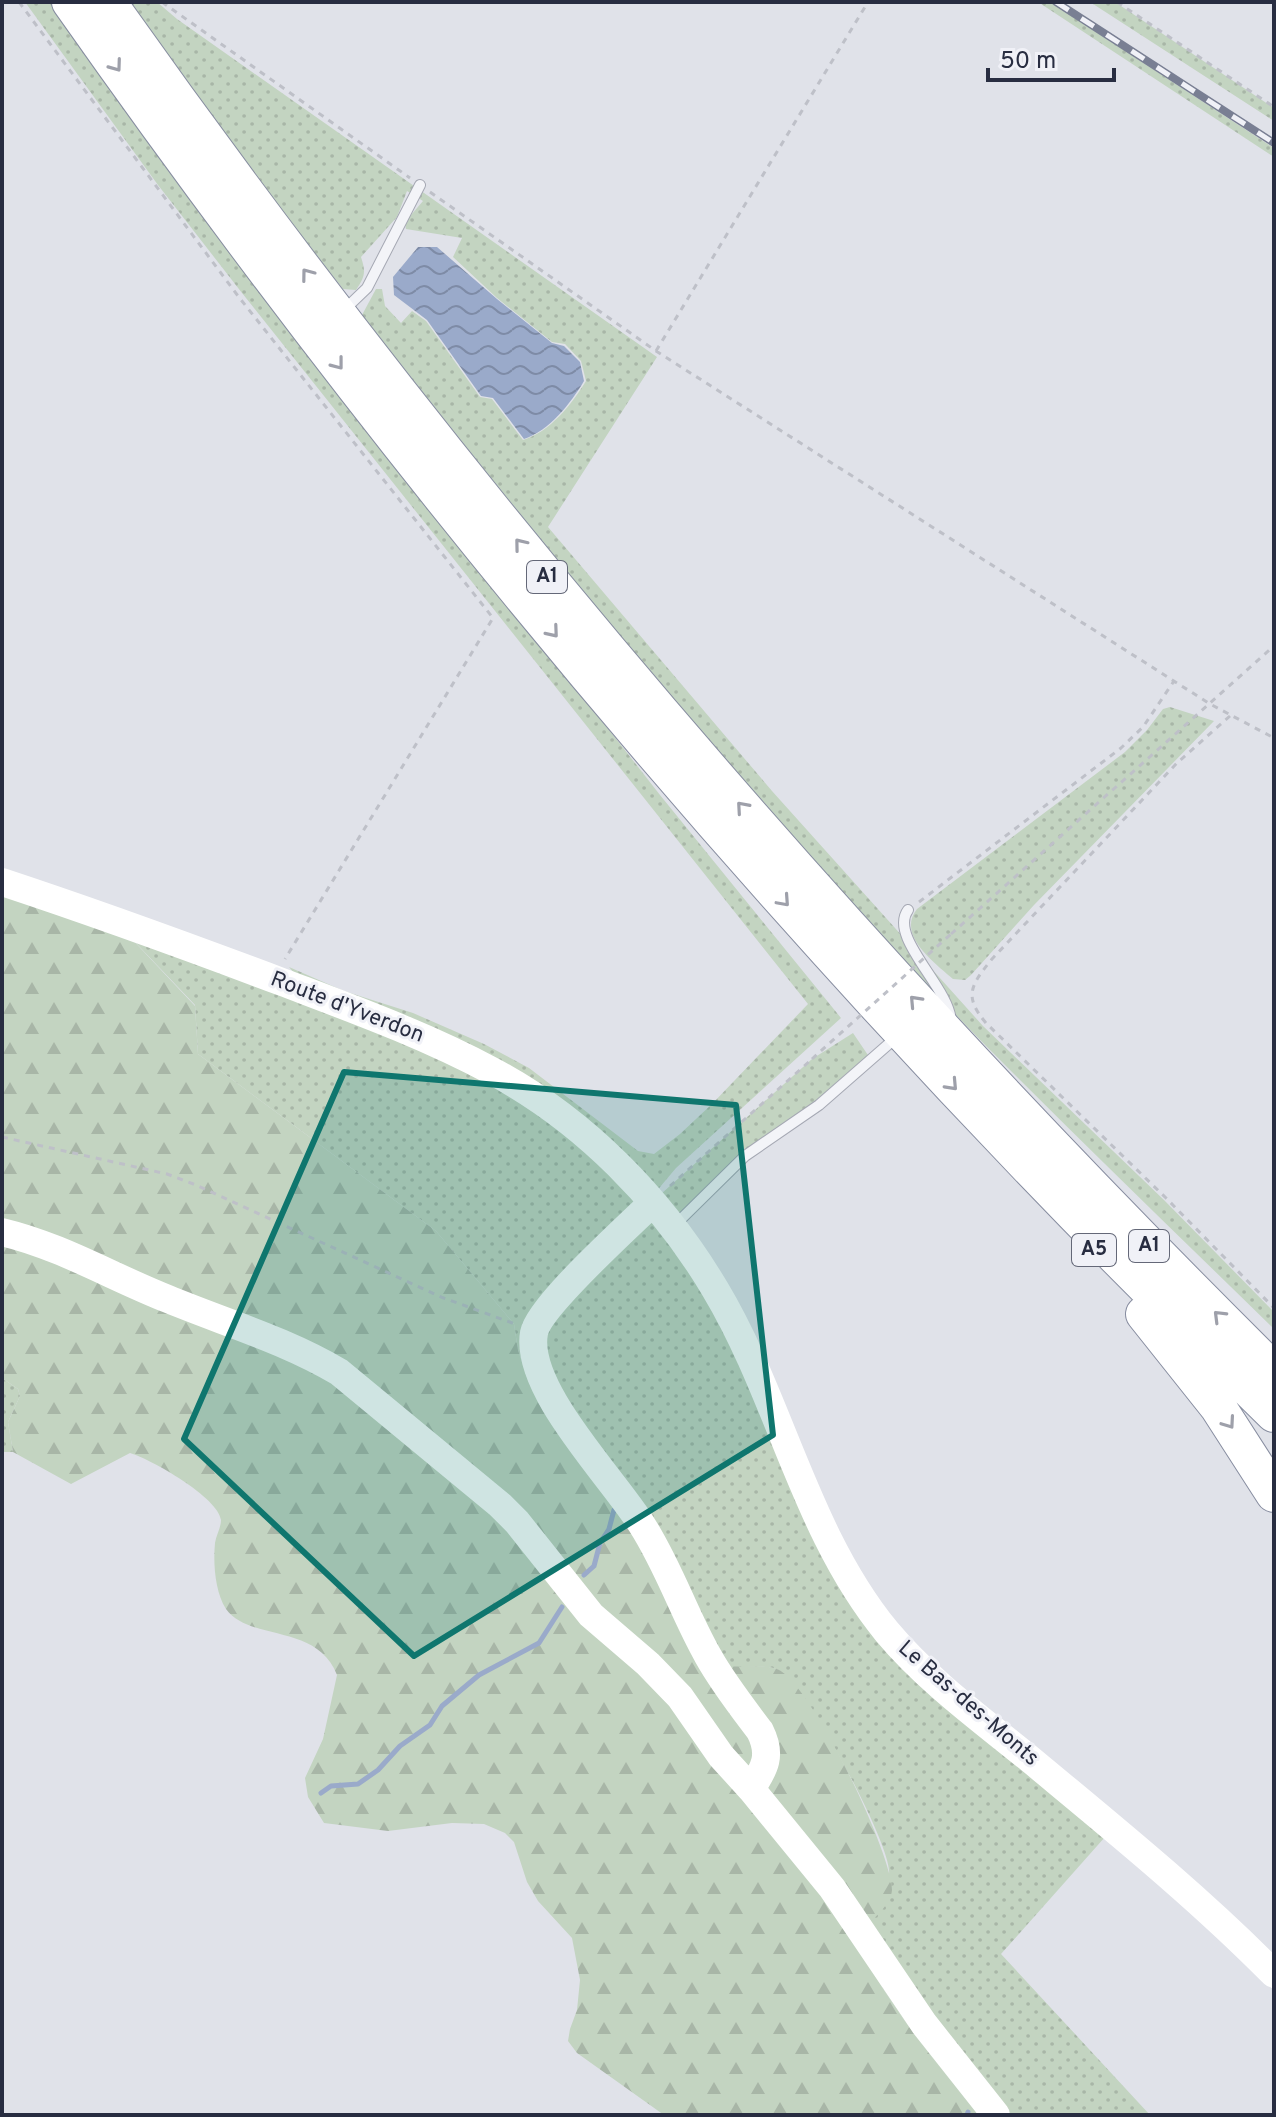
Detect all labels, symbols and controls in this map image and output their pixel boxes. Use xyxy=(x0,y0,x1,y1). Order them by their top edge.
scale bar xyxy=(988,32,1114,82)
text: 50 m xyxy=(1000,47,1056,77)
one-way arrow xyxy=(106,57,120,71)
one-way arrow xyxy=(303,268,317,283)
one-way arrow xyxy=(328,355,342,370)
one-way arrow xyxy=(515,539,530,554)
road number: A1 xyxy=(527,561,567,593)
one-way arrow xyxy=(543,623,558,637)
one-way arrow xyxy=(737,802,751,817)
one-way arrow xyxy=(774,891,789,906)
street label: Route d'Yverdon xyxy=(266,966,428,1050)
one-way arrow xyxy=(910,996,925,1010)
one-way arrow xyxy=(943,1076,957,1090)
road number: A1 xyxy=(1129,1230,1169,1262)
road number: A5 xyxy=(1072,1234,1116,1266)
one-way arrow xyxy=(1214,1311,1228,1325)
one-way arrow xyxy=(1219,1414,1234,1428)
street label: Le Bas-des-Monts xyxy=(892,1635,1044,1773)

